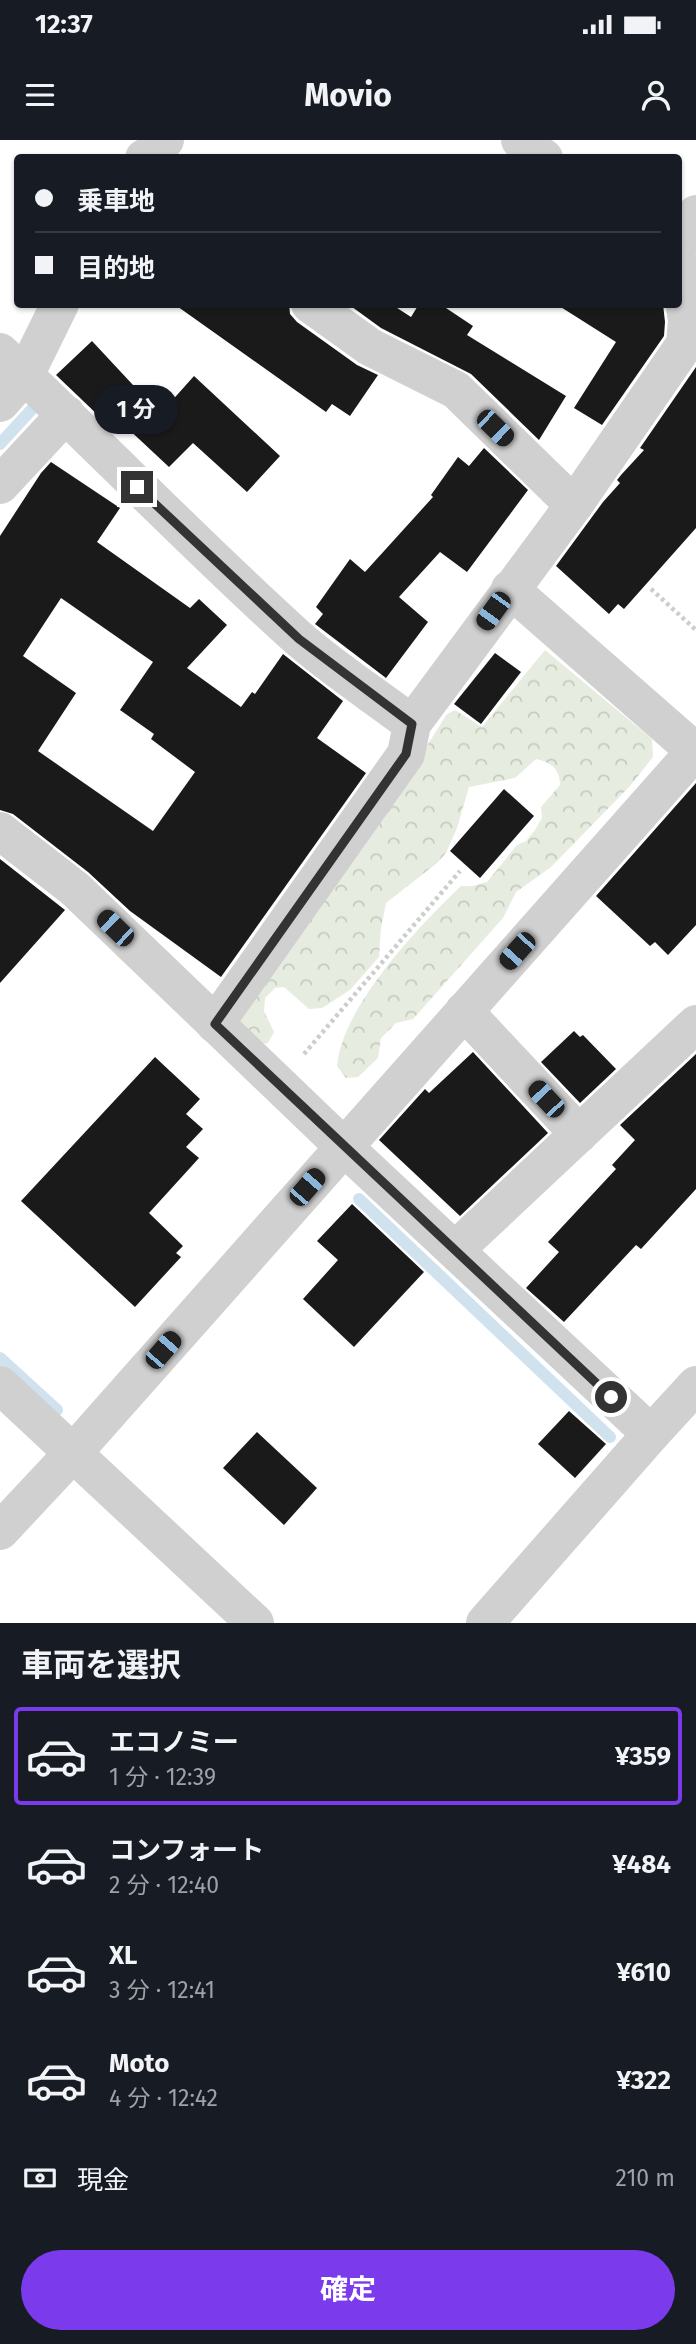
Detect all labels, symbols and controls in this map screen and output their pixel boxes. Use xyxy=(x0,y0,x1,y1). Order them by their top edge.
text: 12:37 xyxy=(35,9,93,40)
icon: menu xyxy=(21,76,59,114)
text: Movio xyxy=(304,76,392,114)
icon: person xyxy=(637,76,675,114)
text: 乗車地 xyxy=(77,186,155,217)
text: 目的地 xyxy=(77,253,155,284)
callout: 1 分 xyxy=(95,386,179,434)
text: 1 分 xyxy=(116,395,156,423)
car xyxy=(473,406,518,450)
route end xyxy=(121,471,153,503)
car xyxy=(473,588,514,634)
car xyxy=(93,906,138,950)
car xyxy=(496,928,539,974)
car xyxy=(524,1076,569,1122)
car xyxy=(286,1164,329,1210)
car xyxy=(142,1327,185,1373)
route start xyxy=(595,1381,627,1413)
text: 車両を選択 xyxy=(21,1646,181,1684)
icon: car xyxy=(25,1725,88,1788)
text: エコノミー xyxy=(109,1727,239,1758)
text: ¥359 xyxy=(615,1741,671,1772)
text: 1 分 · 12:39 xyxy=(109,1763,216,1791)
icon: car xyxy=(25,1833,88,1896)
text: コンフォート xyxy=(109,1835,264,1866)
text: ¥484 xyxy=(612,1849,671,1880)
text: 2 分 · 12:40 xyxy=(109,1871,219,1899)
text: XL xyxy=(109,1940,137,1971)
icon: car xyxy=(25,1941,88,2004)
text: ¥610 xyxy=(617,1957,671,1988)
text: 3 分 · 12:41 xyxy=(109,1976,215,2004)
text: Moto xyxy=(109,2048,169,2079)
icon: car xyxy=(25,2049,88,2112)
text: ¥322 xyxy=(616,2065,671,2096)
text: 4 分 · 12:42 xyxy=(109,2084,218,2112)
icon: cash xyxy=(21,2159,59,2197)
text: 210 m xyxy=(616,2164,675,2192)
text: 現金 xyxy=(77,2165,129,2196)
button: 確定 xyxy=(21,2250,675,2330)

